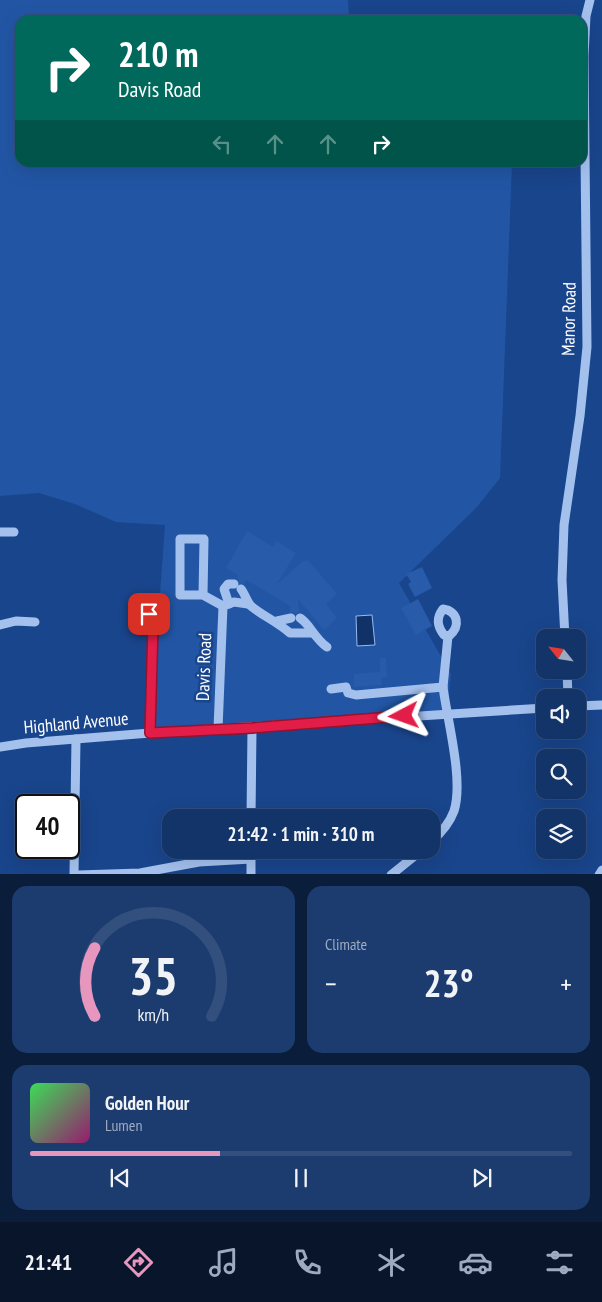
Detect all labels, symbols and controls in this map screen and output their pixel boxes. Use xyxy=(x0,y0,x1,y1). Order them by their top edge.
text: 210 m xyxy=(118,31,199,77)
icon: right xyxy=(35,35,100,100)
text: Davis Road xyxy=(118,75,201,103)
icon: left xyxy=(208,130,236,158)
icon: ahead xyxy=(261,130,289,158)
icon: ahead xyxy=(314,130,342,158)
icon: right xyxy=(367,130,395,158)
street label: Manor Road xyxy=(556,282,581,356)
pin xyxy=(128,593,170,635)
icon: arrive xyxy=(135,600,163,628)
north arrow xyxy=(536,629,586,679)
map controls xyxy=(536,629,586,859)
street label: Davis Road xyxy=(191,633,216,701)
position arrow xyxy=(377,689,429,741)
button: sound xyxy=(536,689,586,739)
street label: Highland Avenue xyxy=(23,706,129,739)
button: search xyxy=(536,749,586,799)
speed limit sign: 40 xyxy=(15,794,80,859)
button: layers xyxy=(536,809,586,859)
text: 21:42 · 1 min · 310 m xyxy=(228,822,374,846)
text: Climate xyxy=(325,934,367,954)
text: 35 xyxy=(129,942,178,1009)
text: 23° xyxy=(423,958,474,1007)
text: − xyxy=(325,965,337,1002)
text: + xyxy=(560,965,572,1002)
text: km/h xyxy=(138,1003,169,1026)
text: Golden Hour xyxy=(105,1091,189,1115)
text: Lumen xyxy=(105,1115,142,1135)
icon: previous xyxy=(106,1164,134,1192)
icon: pause xyxy=(287,1164,315,1192)
icon: next xyxy=(468,1164,496,1192)
icon: directions xyxy=(121,1245,156,1280)
icon: music xyxy=(206,1245,241,1280)
icon: phone xyxy=(290,1245,325,1280)
icon: climate xyxy=(374,1245,409,1280)
icon: car xyxy=(458,1245,493,1280)
icon: filters xyxy=(542,1245,577,1280)
text: 21:41 xyxy=(25,1248,72,1276)

